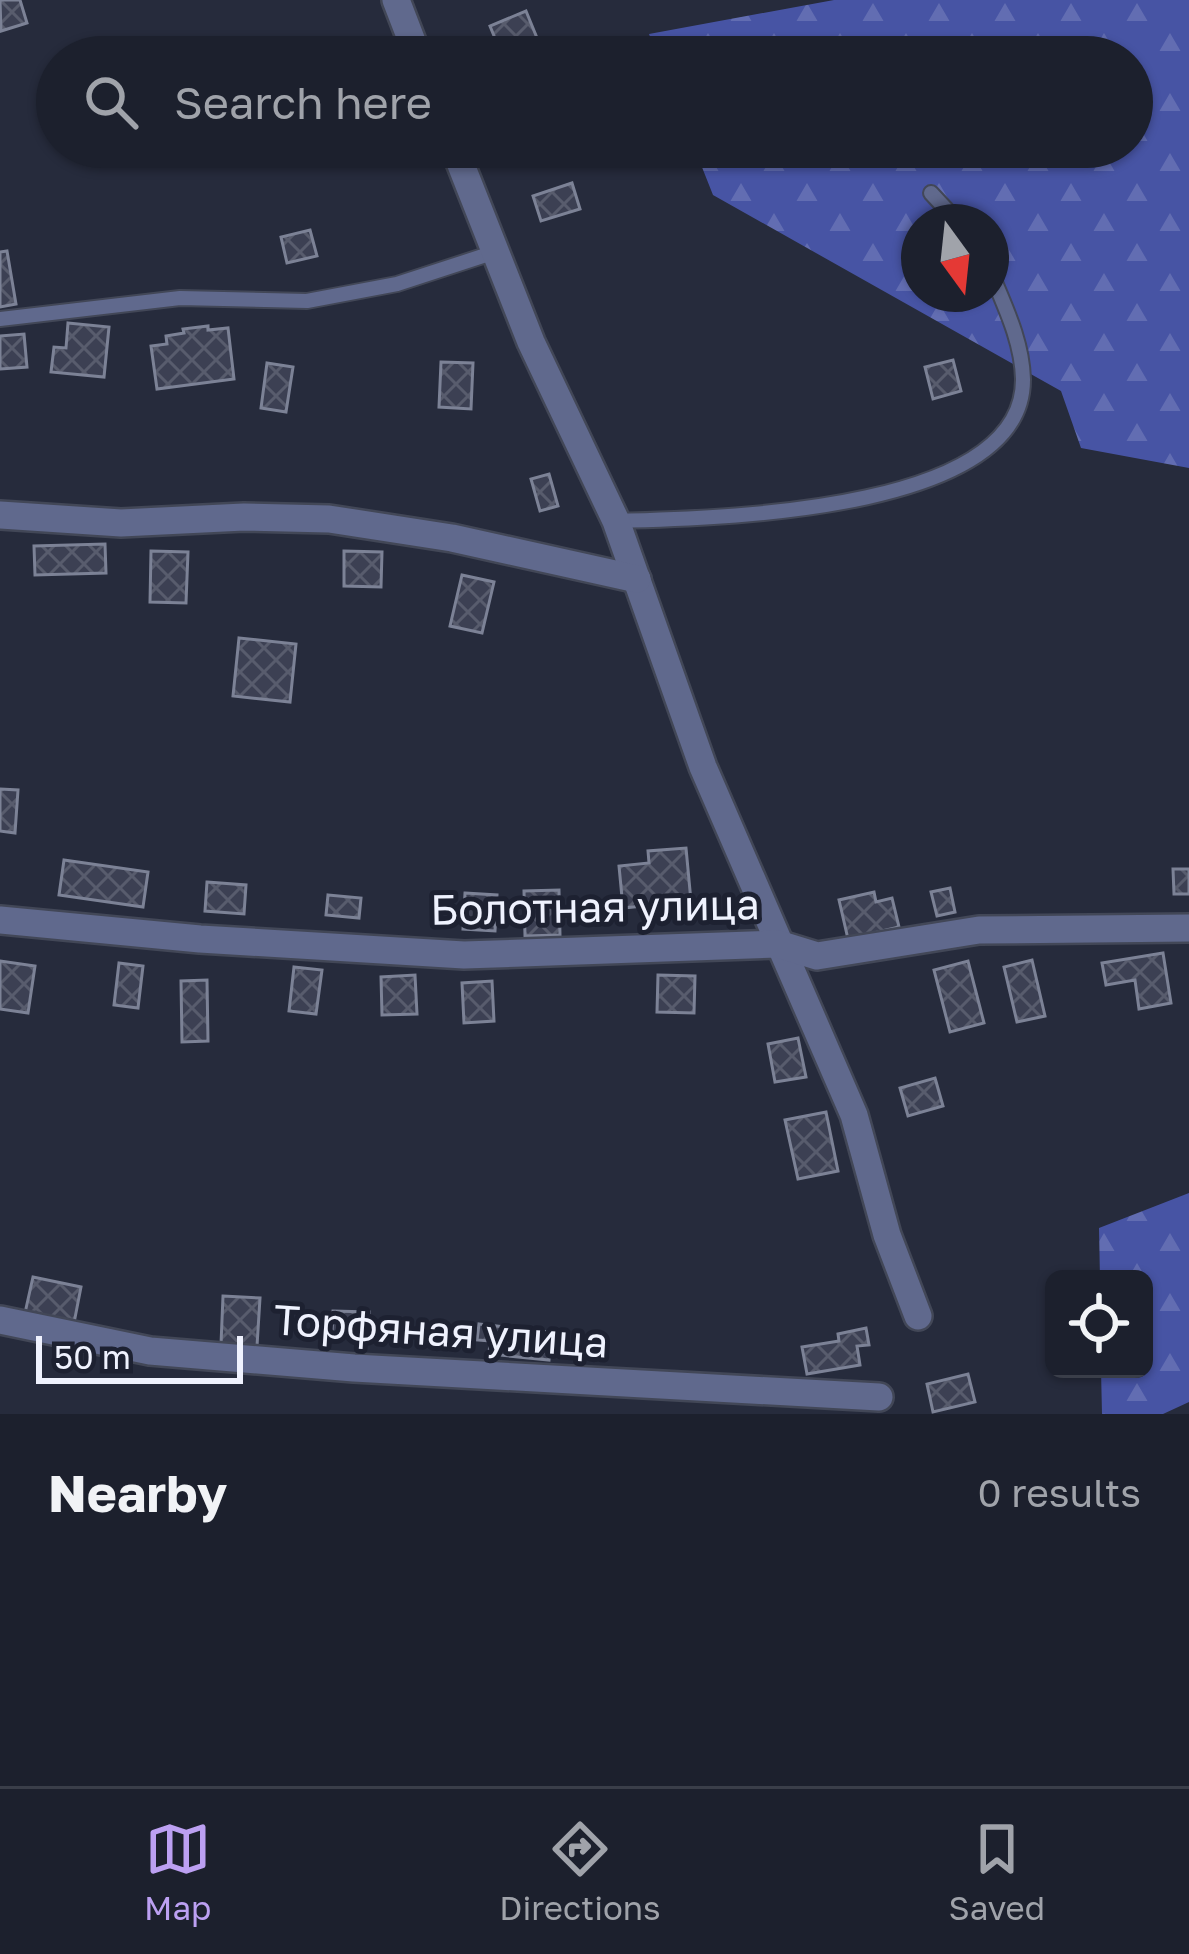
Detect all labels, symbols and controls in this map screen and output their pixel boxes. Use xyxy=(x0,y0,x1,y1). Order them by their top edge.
search box xyxy=(36,36,1153,168)
icon: search xyxy=(78,69,144,135)
text: Search here xyxy=(174,75,432,129)
north arrow xyxy=(901,204,1009,312)
street label: Болотная улица xyxy=(430,878,760,934)
map controls xyxy=(1045,1270,1153,1378)
button: locate xyxy=(1045,1270,1153,1378)
street label: Торфяная улица xyxy=(272,1293,610,1367)
scale bar xyxy=(36,1330,243,1383)
text: 50 m xyxy=(54,1337,131,1376)
text: Nearby xyxy=(48,1462,227,1523)
text: 0 results xyxy=(977,1469,1141,1516)
tab: Map xyxy=(144,1816,211,1927)
tab: Directions xyxy=(499,1816,661,1927)
tab: Saved xyxy=(949,1816,1045,1927)

